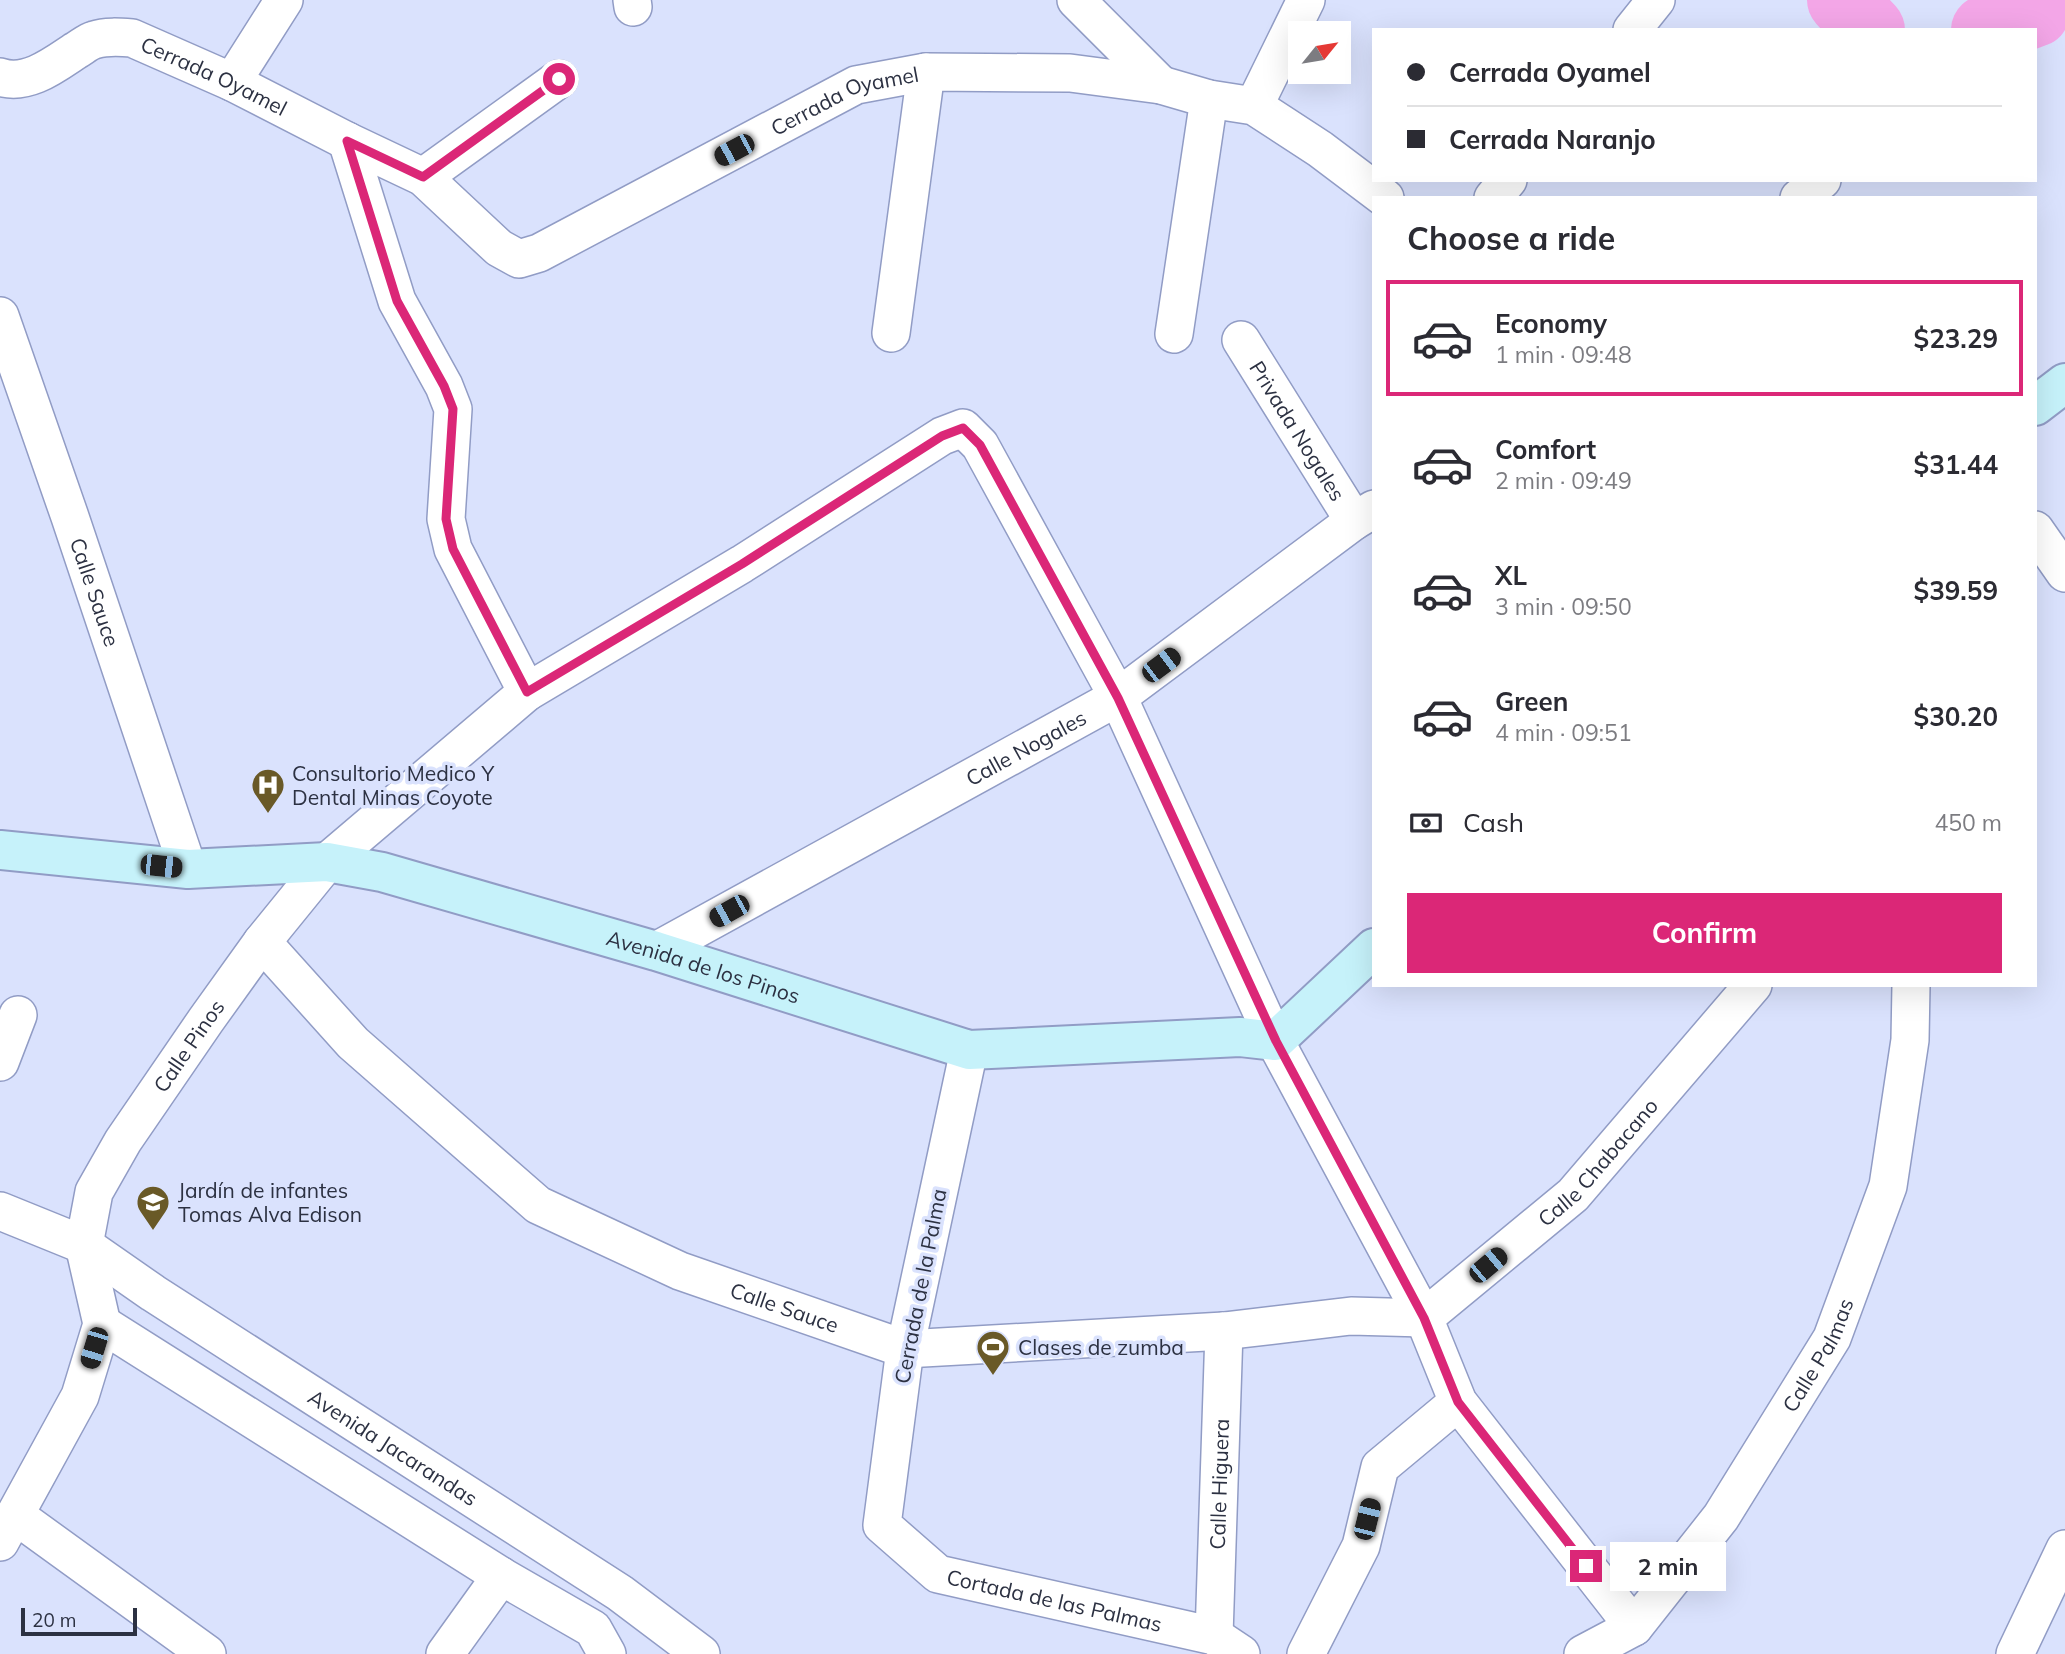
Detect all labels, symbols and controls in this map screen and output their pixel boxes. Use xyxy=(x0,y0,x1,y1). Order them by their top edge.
north arrow xyxy=(1288,21,1351,84)
map controls xyxy=(1288,21,1351,84)
street label: Cerrada Oyamel xyxy=(137,31,292,121)
text: Cerrada Oyamel xyxy=(1449,56,1651,89)
street label: Cerrada Oyamel xyxy=(766,61,921,141)
route start xyxy=(543,63,575,95)
text: Cerrada Naranjo xyxy=(1449,123,1656,156)
car xyxy=(711,131,758,169)
text: Choose a ride xyxy=(1407,218,1615,258)
icon: car xyxy=(1411,307,1474,370)
text: Economy xyxy=(1495,307,1607,340)
text: $23.29 xyxy=(1914,322,1998,355)
text: 1 min · 09:48 xyxy=(1495,340,1632,369)
street label: Privada Nogales xyxy=(1244,356,1351,506)
icon: car xyxy=(1411,433,1474,496)
text: Comfort xyxy=(1495,433,1596,466)
text: $31.44 xyxy=(1914,448,1998,481)
text: 2 min · 09:49 xyxy=(1495,466,1632,495)
street label: Calle Sauce xyxy=(65,534,125,650)
icon: car xyxy=(1411,559,1474,622)
text: XL xyxy=(1495,559,1527,592)
text: $39.59 xyxy=(1914,574,1998,607)
text: 3 min · 09:50 xyxy=(1495,592,1632,621)
car xyxy=(1138,644,1185,686)
icon: car xyxy=(1411,685,1474,748)
text: Green xyxy=(1495,685,1568,718)
text: $30.20 xyxy=(1914,700,1998,733)
street label: Calle Nogales xyxy=(961,704,1091,791)
text: 4 min · 09:51 xyxy=(1495,718,1632,747)
place label: Consultorio Medico Y Dental Minas Coyote xyxy=(292,760,494,810)
hospital icon: Consultorio Medico Y Dental Minas Coyote xyxy=(249,766,287,815)
icon: cash xyxy=(1407,804,1445,842)
text: Cash xyxy=(1463,806,1524,839)
text: 450 m xyxy=(1934,808,2002,837)
car xyxy=(140,853,183,879)
car xyxy=(706,892,753,930)
button: Confirm xyxy=(1407,893,2002,973)
street label: Avenida de los Pinos xyxy=(604,924,803,1009)
street label: Calle Pinos xyxy=(147,994,230,1097)
street label: Calle Chabacano xyxy=(1532,1093,1663,1232)
place label: Jardín de infantes Tomas Alva Edison xyxy=(178,1177,362,1227)
school or university icon: Jardín de infantes Tomas Alva Edison xyxy=(134,1183,172,1232)
street label: Cerrada de la Palma xyxy=(888,1186,952,1386)
car xyxy=(1466,1243,1511,1287)
street label: Calle Sauce xyxy=(727,1276,842,1338)
street label: Calle Palmas xyxy=(1776,1295,1858,1417)
car xyxy=(78,1325,111,1371)
sports icon: Clases de zumba xyxy=(974,1328,1012,1377)
place label: Clases de zumba xyxy=(1018,1334,1184,1360)
street label: Avenida Jacarandas xyxy=(304,1383,482,1511)
street label: Calle Higuera xyxy=(1204,1418,1234,1550)
car xyxy=(1352,1496,1383,1542)
callout: 2 min xyxy=(1610,1542,1726,1590)
route end xyxy=(1570,1550,1602,1582)
text: 2 min xyxy=(1638,1552,1698,1581)
street label: Cortada de las Palmas xyxy=(944,1563,1165,1637)
scale bar xyxy=(21,1605,136,1637)
text: 20 m xyxy=(32,1608,76,1632)

